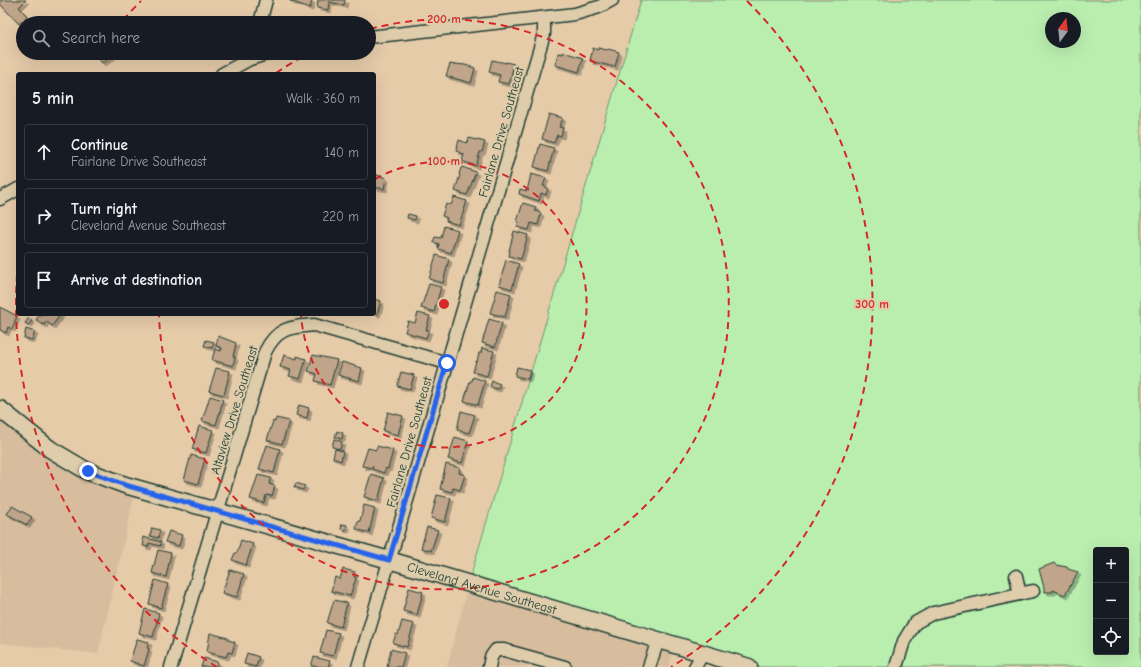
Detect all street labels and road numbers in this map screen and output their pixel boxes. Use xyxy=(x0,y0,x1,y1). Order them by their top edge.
street label: Fairlane Drive Southeast xyxy=(475,64,527,199)
street label: Altaview Drive Southeast xyxy=(207,343,261,476)
street label: Fairlane Drive Southeast xyxy=(383,374,435,509)
street label: Cleveland Avenue Southeast xyxy=(406,558,560,617)

